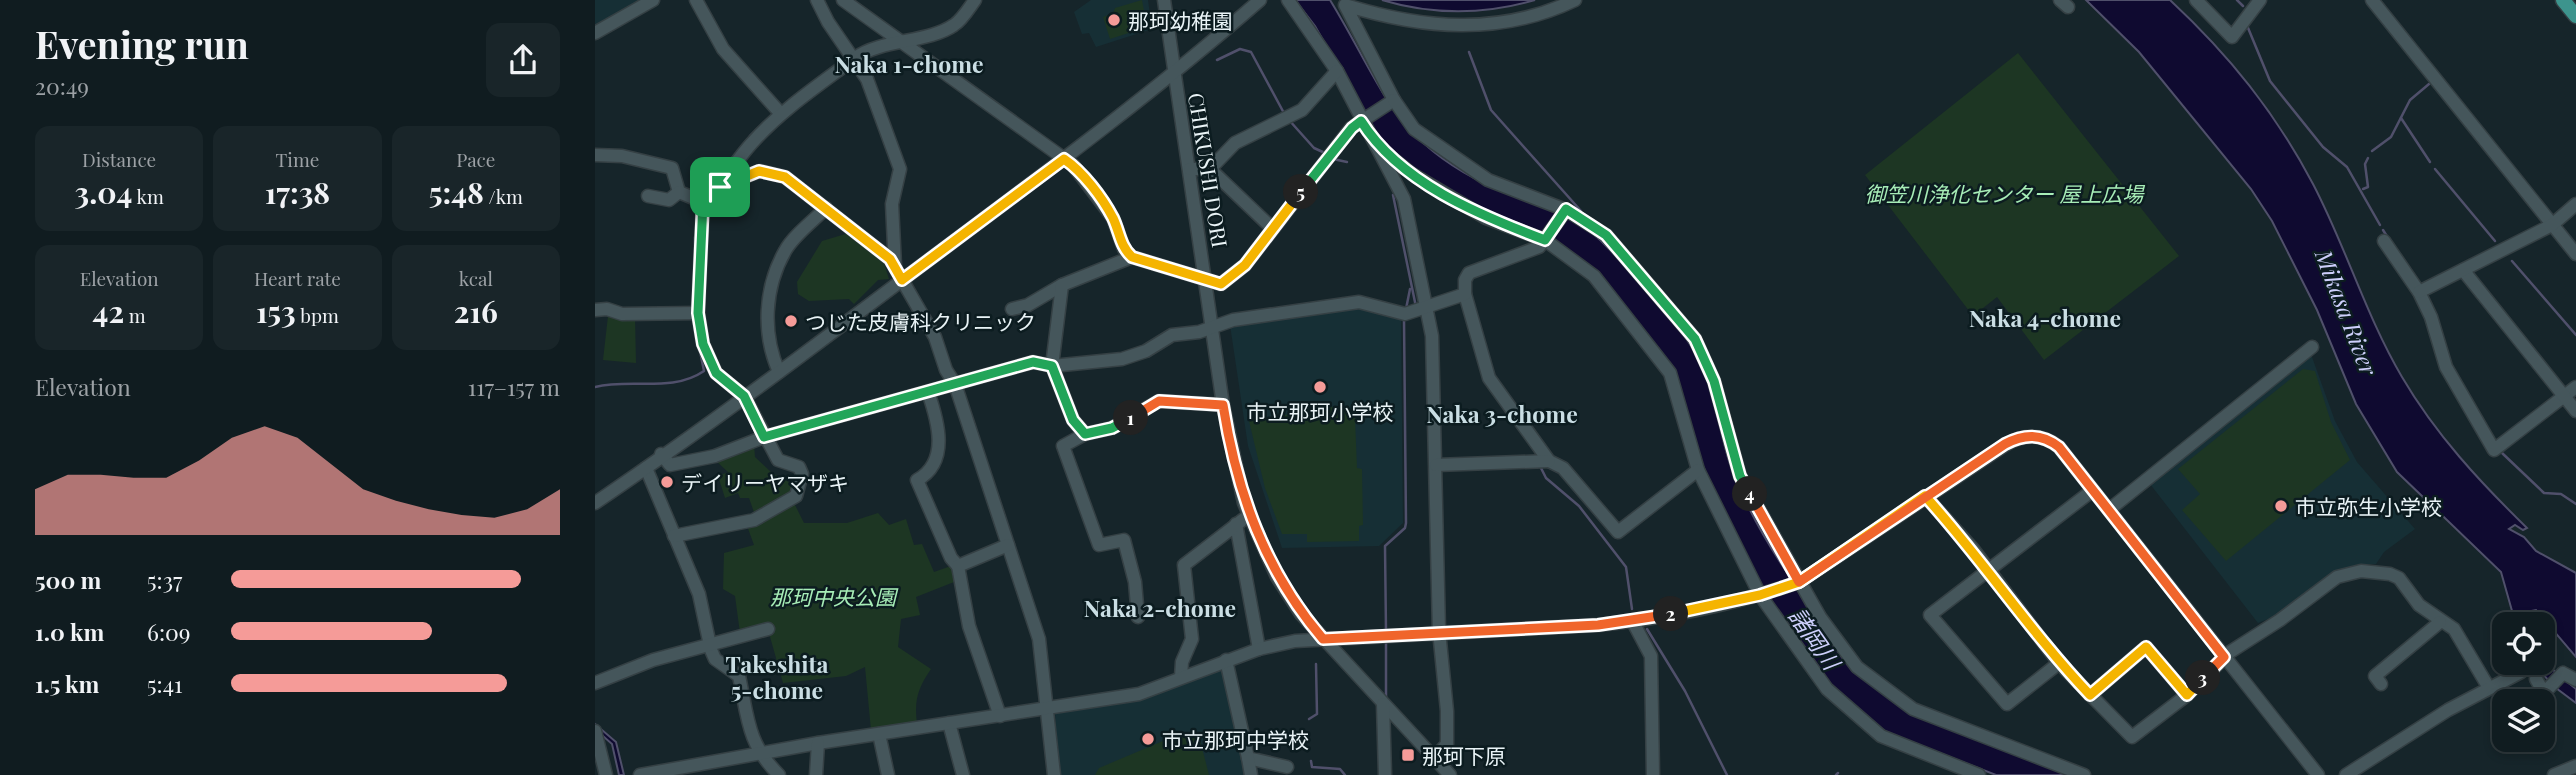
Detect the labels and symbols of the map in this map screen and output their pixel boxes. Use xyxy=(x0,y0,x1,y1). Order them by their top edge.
place label: 那珂幼稚園 xyxy=(1128,6,1233,34)
marker: 那珂幼稚園 xyxy=(1106,12,1122,28)
district label: Naka 1-chome xyxy=(834,48,984,79)
street label: CHIKUSHI DORI xyxy=(1183,91,1235,249)
pin xyxy=(690,157,750,217)
pin: 5 xyxy=(1283,174,1319,210)
park label: 御笠川浄化センター 屋上広場 xyxy=(1865,179,2145,207)
water label: Mikasa River xyxy=(2308,244,2386,380)
district label: Naka 4-chome xyxy=(1969,302,2121,333)
place label: つじた皮膚科クリニック xyxy=(805,307,1036,335)
marker: つじた皮膚科クリニック xyxy=(783,313,799,329)
marker: 市立那珂小学校 xyxy=(1312,379,1328,395)
place label: 市立那珂小学校 xyxy=(1247,397,1394,425)
district label: Naka 3-chome xyxy=(1426,398,1578,429)
pin: 1 xyxy=(1113,400,1149,436)
place label: デイリーヤマザキ xyxy=(681,468,849,496)
marker: デイリーヤマザキ xyxy=(659,474,675,490)
pin: 4 xyxy=(1733,476,1767,512)
place label: 市立弥生小学校 xyxy=(2295,492,2442,520)
marker: 市立弥生小学校 xyxy=(2273,498,2289,514)
park label: 那珂中央公園 xyxy=(770,582,899,610)
district label: Naka 2-chome xyxy=(1084,592,1236,623)
pin: 2 xyxy=(1653,596,1689,632)
water label: 諸岡川 xyxy=(1783,601,1849,678)
district label: Takeshita 5-chome xyxy=(725,648,829,705)
pin: 3 xyxy=(2185,660,2221,696)
place label: 市立那珂中学校 xyxy=(1162,725,1309,753)
marker: 市立那珂中学校 xyxy=(1140,731,1156,747)
place label: 那珂下原 xyxy=(1422,741,1506,769)
marker: 那珂下原 xyxy=(1400,747,1416,763)

